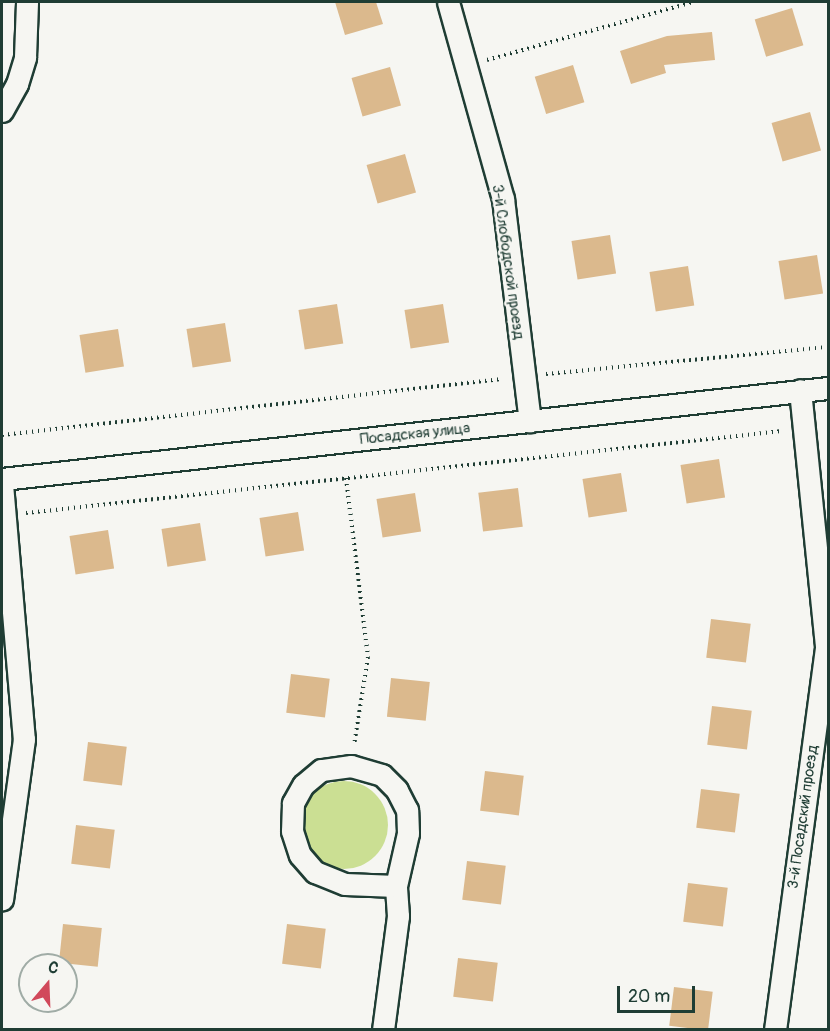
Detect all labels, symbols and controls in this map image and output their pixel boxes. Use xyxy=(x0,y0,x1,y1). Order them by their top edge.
street label: 3-й Слободской проезд xyxy=(488,183,528,341)
street label: Посадская улица xyxy=(359,419,471,449)
street label: 3-й Посадский проезд xyxy=(784,744,822,890)
north arrow xyxy=(18,953,78,1013)
text: С xyxy=(45,957,61,979)
scale bar xyxy=(620,974,698,1012)
text: 20 m xyxy=(628,985,670,1008)

